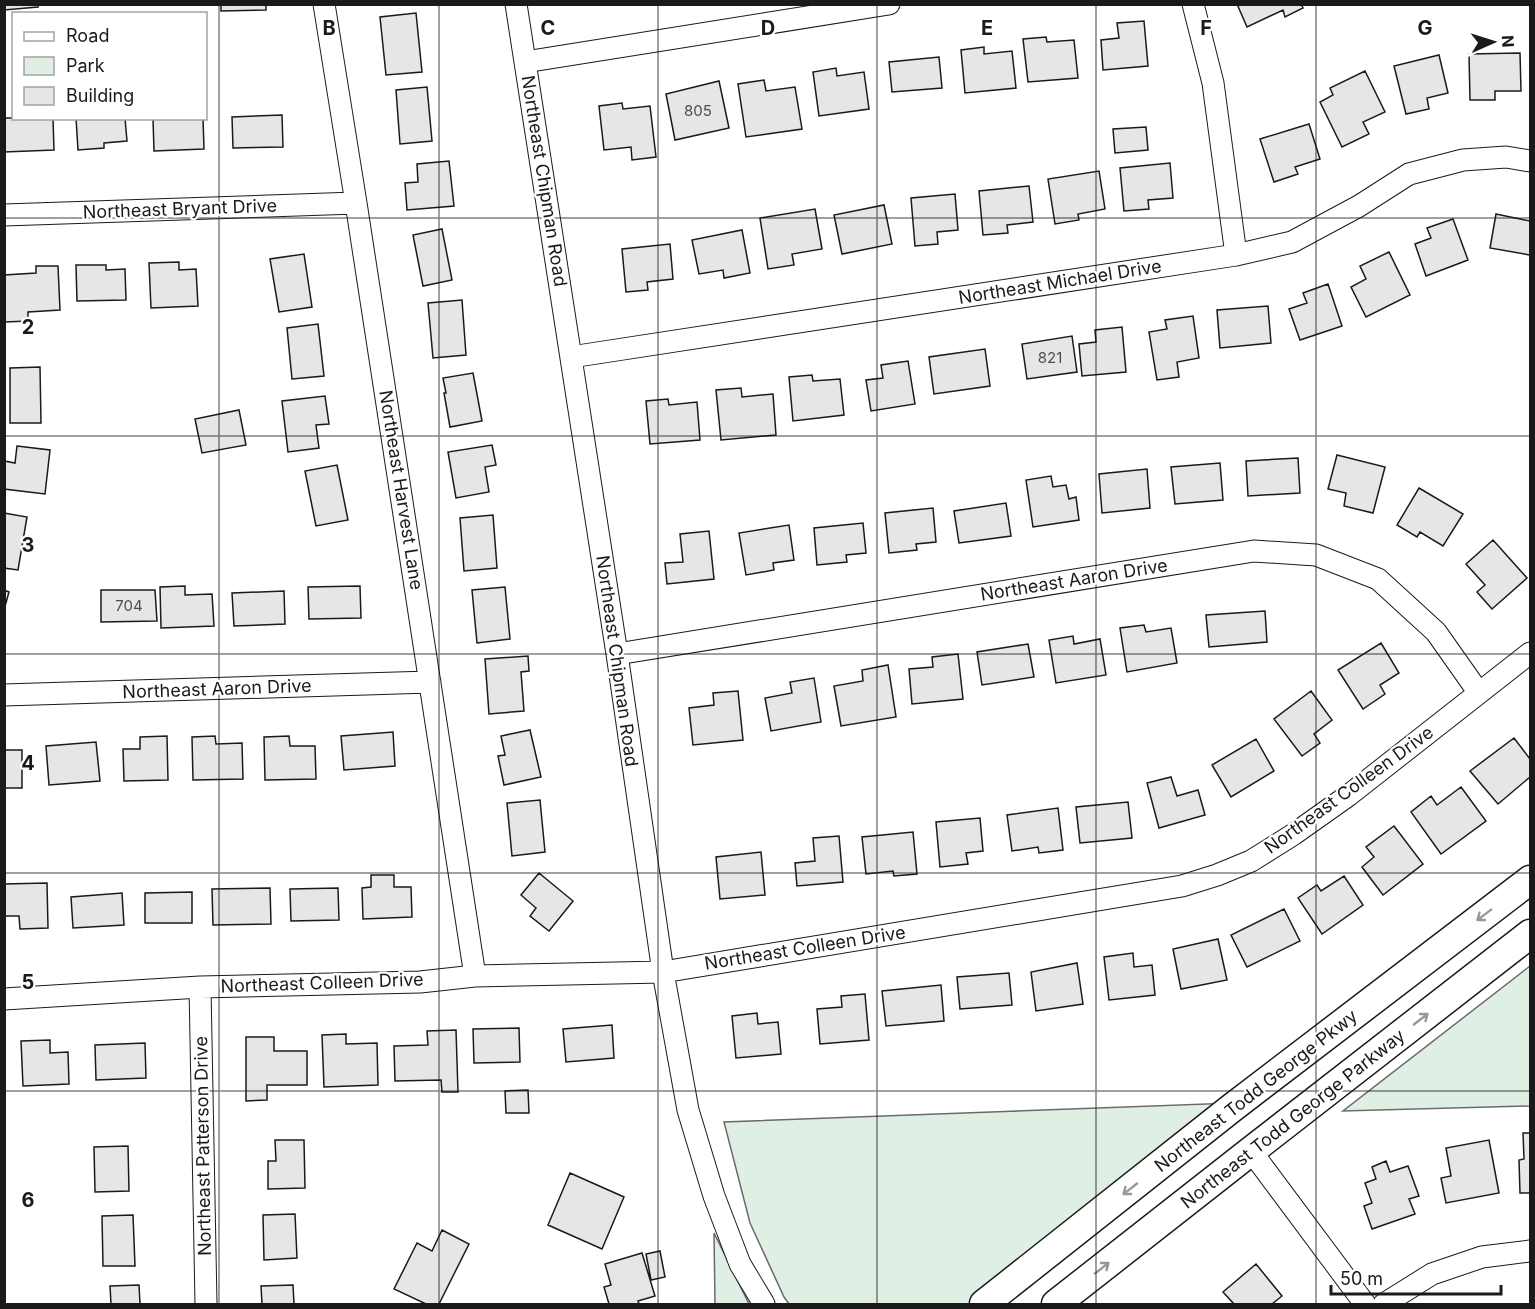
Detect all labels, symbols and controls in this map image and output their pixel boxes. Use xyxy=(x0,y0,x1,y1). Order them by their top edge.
legend xyxy=(12,12,207,120)
north arrow xyxy=(1463,12,1523,72)
text: B xyxy=(322,16,336,40)
text: C xyxy=(541,16,555,40)
text: D xyxy=(761,16,775,40)
text: E xyxy=(981,16,993,40)
text: F xyxy=(1200,16,1212,40)
text: G xyxy=(1417,16,1433,40)
text: Road xyxy=(66,25,109,46)
text: N xyxy=(1498,35,1518,48)
text: Park xyxy=(66,55,105,76)
street label: Northeast Chipman Road xyxy=(517,74,572,288)
text: Building xyxy=(66,85,134,106)
house number: 805 xyxy=(684,101,712,120)
street label: Northeast Bryant Drive xyxy=(82,195,277,222)
street label: Northeast Michael Drive xyxy=(957,255,1163,308)
text: 2 xyxy=(22,315,34,339)
house number: 821 xyxy=(1038,348,1062,367)
street label: Northeast Harvest Lane xyxy=(375,389,428,591)
text: 3 xyxy=(22,533,34,557)
street label: Northeast Chipman Road xyxy=(592,554,643,768)
street label: Northeast Aaron Drive xyxy=(979,554,1169,605)
house number: 704 xyxy=(115,596,143,615)
street label: Northeast Aaron Drive xyxy=(122,675,312,702)
street label: Northeast Colleen Drive xyxy=(1260,721,1437,858)
text: 4 xyxy=(21,751,35,775)
one-way arrow xyxy=(1476,909,1492,922)
street label: Northeast Colleen Drive xyxy=(703,921,907,974)
street label: Northeast Colleen Drive xyxy=(220,968,424,997)
text: 5 xyxy=(22,970,34,994)
street label: Northeast Todd George Pkwy xyxy=(1150,1005,1361,1176)
one-way arrow xyxy=(1412,1013,1428,1025)
street label: Northeast Todd George Parkway xyxy=(1177,1025,1409,1213)
street label: Northeast Patterson Drive xyxy=(190,1036,215,1256)
one-way arrow xyxy=(1122,1182,1138,1195)
text: 6 xyxy=(22,1188,35,1212)
scale bar xyxy=(1331,1258,1500,1296)
one-way arrow xyxy=(1093,1262,1109,1275)
text: 50 m xyxy=(1340,1268,1383,1289)

